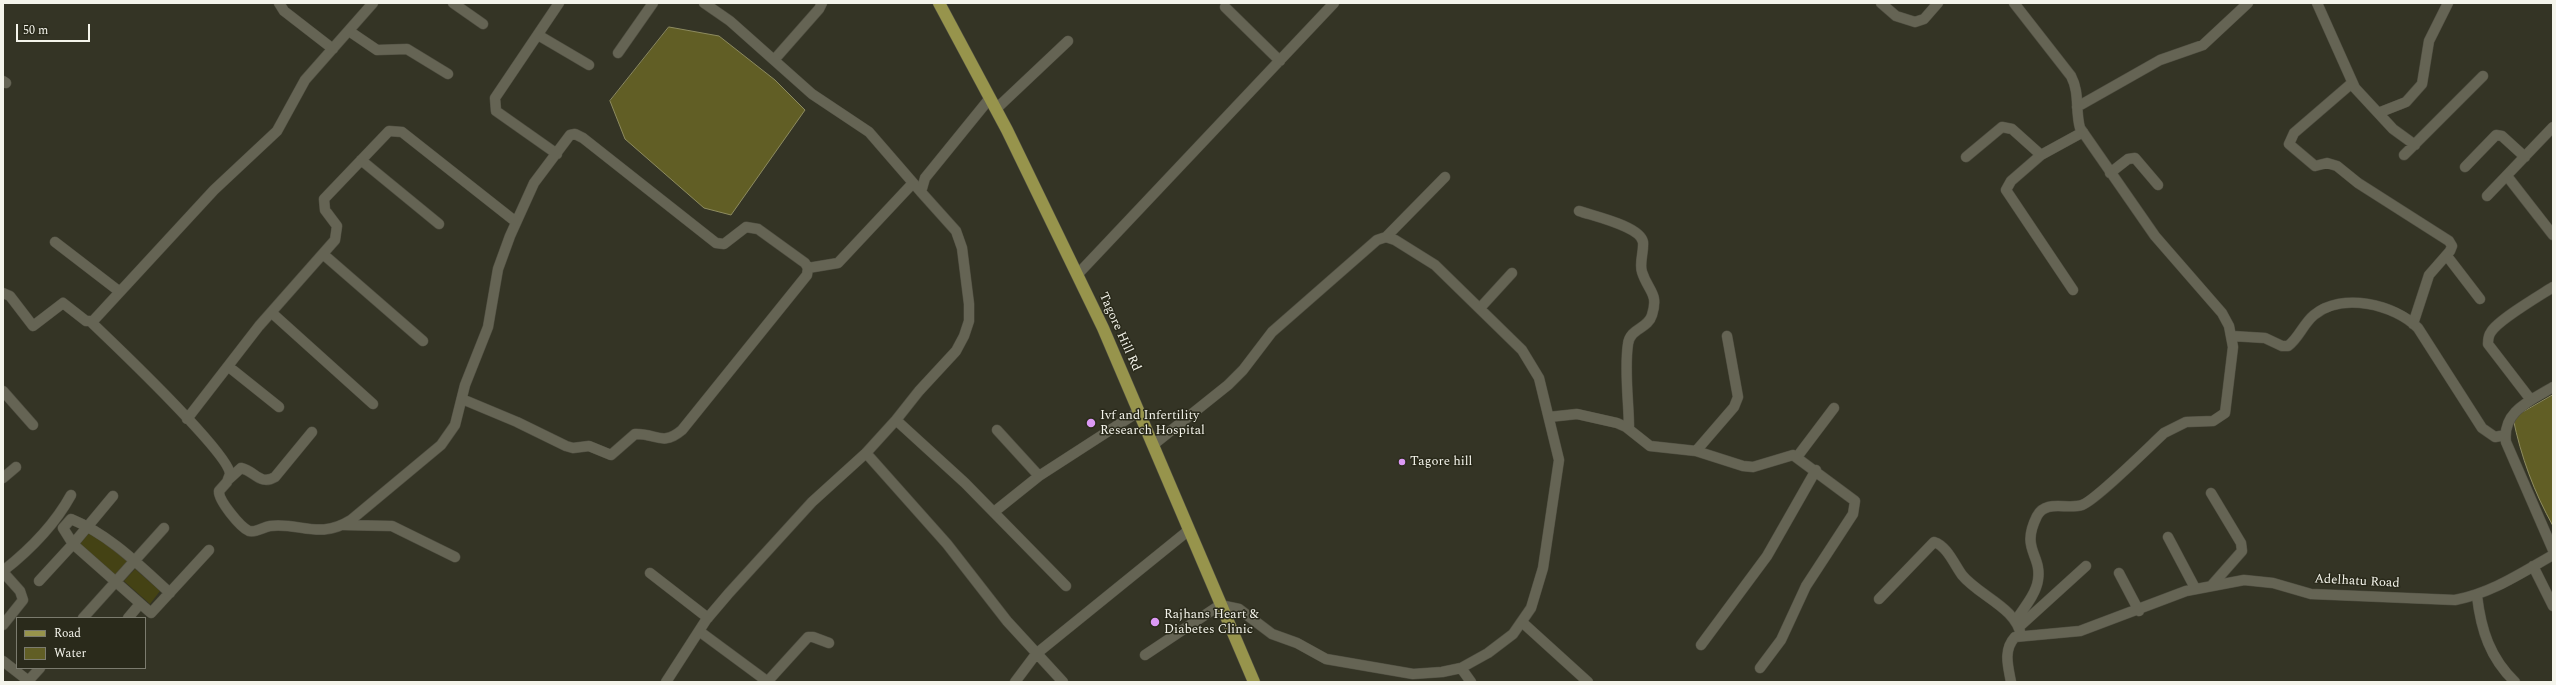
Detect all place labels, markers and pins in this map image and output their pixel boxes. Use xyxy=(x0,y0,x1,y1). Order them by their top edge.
place label: Ivf and Infertility Research Hospital xyxy=(1100,408,1205,439)
marker: Ivf and Infertility Research Hospital xyxy=(1085,417,1097,429)
place label: Tagore hill xyxy=(1410,454,1472,470)
marker: Tagore hill xyxy=(1397,457,1407,467)
place label: Rajhans Heart & Diabetes Clinic xyxy=(1164,607,1259,638)
marker: Rajhans Heart & Diabetes Clinic xyxy=(1149,616,1161,628)

